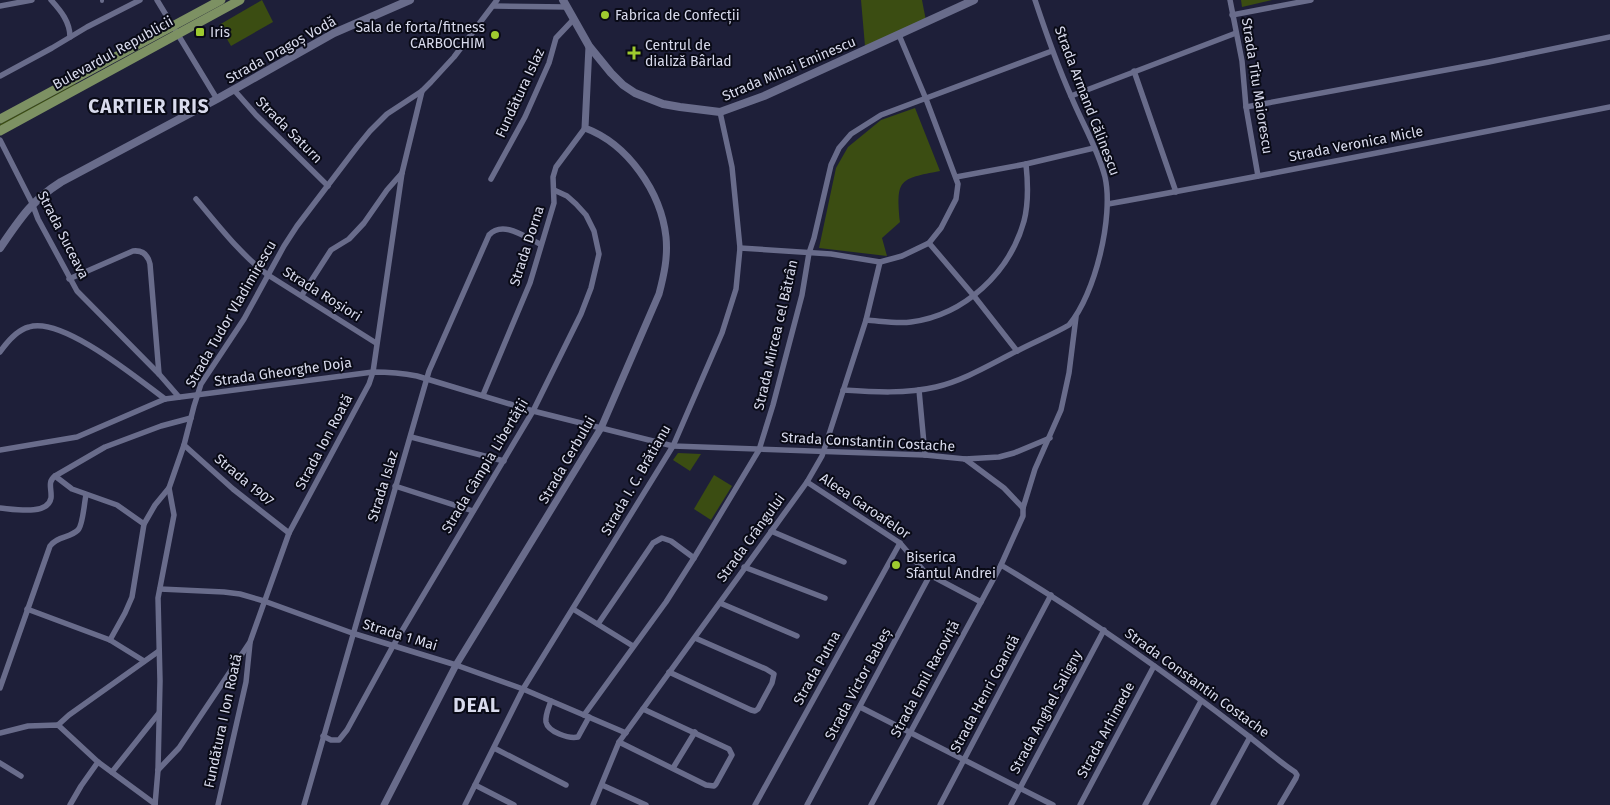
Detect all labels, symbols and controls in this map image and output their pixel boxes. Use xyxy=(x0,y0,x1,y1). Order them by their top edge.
place label: Fabrica de Confecții xyxy=(615,7,740,25)
marker: Fabrica de Confecții xyxy=(599,9,611,21)
street label: Bulevardul Republicii xyxy=(50,13,176,93)
street label: Strada Dragoș Vodă xyxy=(223,13,340,88)
street label: Strada Titu Maiorescu xyxy=(1238,17,1276,155)
place label: Sala de forta/fitness CARBOCHIM xyxy=(355,19,485,52)
place label: Iris xyxy=(210,24,230,41)
street label: Strada Armand Călinescu xyxy=(1051,24,1123,178)
marker: Iris xyxy=(194,26,206,38)
marker: Sala de forta/fitness CARBOCHIM xyxy=(489,29,501,41)
street label: Strada Mihai Eminescu xyxy=(720,33,858,105)
place label: Centrul de dializă Bârlad xyxy=(645,37,732,70)
street label: Fundătura Islaz xyxy=(492,46,548,140)
marker: Centrul de dializă Bârlad xyxy=(627,46,641,60)
street label: Strada Saturn xyxy=(252,93,326,167)
district label: CARTIER IRIS xyxy=(88,95,210,118)
street label: Strada Veronica Micle xyxy=(1287,123,1425,165)
street label: Strada Suceava xyxy=(34,188,92,282)
street label: Strada Dorna xyxy=(506,204,548,288)
street label: Strada Tudor Vladimirescu xyxy=(182,237,280,391)
street label: Strada Mircea cel Bătrân xyxy=(750,258,802,412)
street label: Strada Roșiori xyxy=(279,263,364,326)
street label: Strada Gheorghe Doja xyxy=(213,354,353,390)
street label: Strada Ion Roată xyxy=(292,391,356,493)
street label: Strada Câmpia Libertății xyxy=(438,396,533,537)
street label: Strada Cerbului xyxy=(535,413,599,507)
street label: Strada I. C. Brătianu xyxy=(597,422,675,538)
street label: Strada Constantin Costache xyxy=(780,429,956,455)
street label: Strada Islaz xyxy=(364,448,402,524)
street label: Strada 1907 xyxy=(211,450,277,510)
street label: Aleea Garoafelor xyxy=(817,469,914,543)
street label: Strada Crângului xyxy=(713,491,789,585)
place label: Biserica Sfantul Andrei xyxy=(906,549,996,582)
marker: Biserica Sfantul Andrei xyxy=(890,559,902,571)
street label: Strada 1 Mai xyxy=(361,616,439,654)
street label: Strada Emil Racoviță xyxy=(887,618,964,741)
street label: Strada Victor Babeș xyxy=(821,625,896,743)
street label: Strada Constantin Costache xyxy=(1121,625,1273,741)
street label: Strada Putna xyxy=(790,628,844,708)
street label: Strada Henri Coandă xyxy=(947,632,1023,756)
street label: Strada Anghel Saligny xyxy=(1006,647,1086,777)
street label: Fundătura I Ion Roată xyxy=(200,652,246,790)
street label: Strada Arhimede xyxy=(1074,679,1138,781)
district label: DEAL xyxy=(453,694,501,717)

